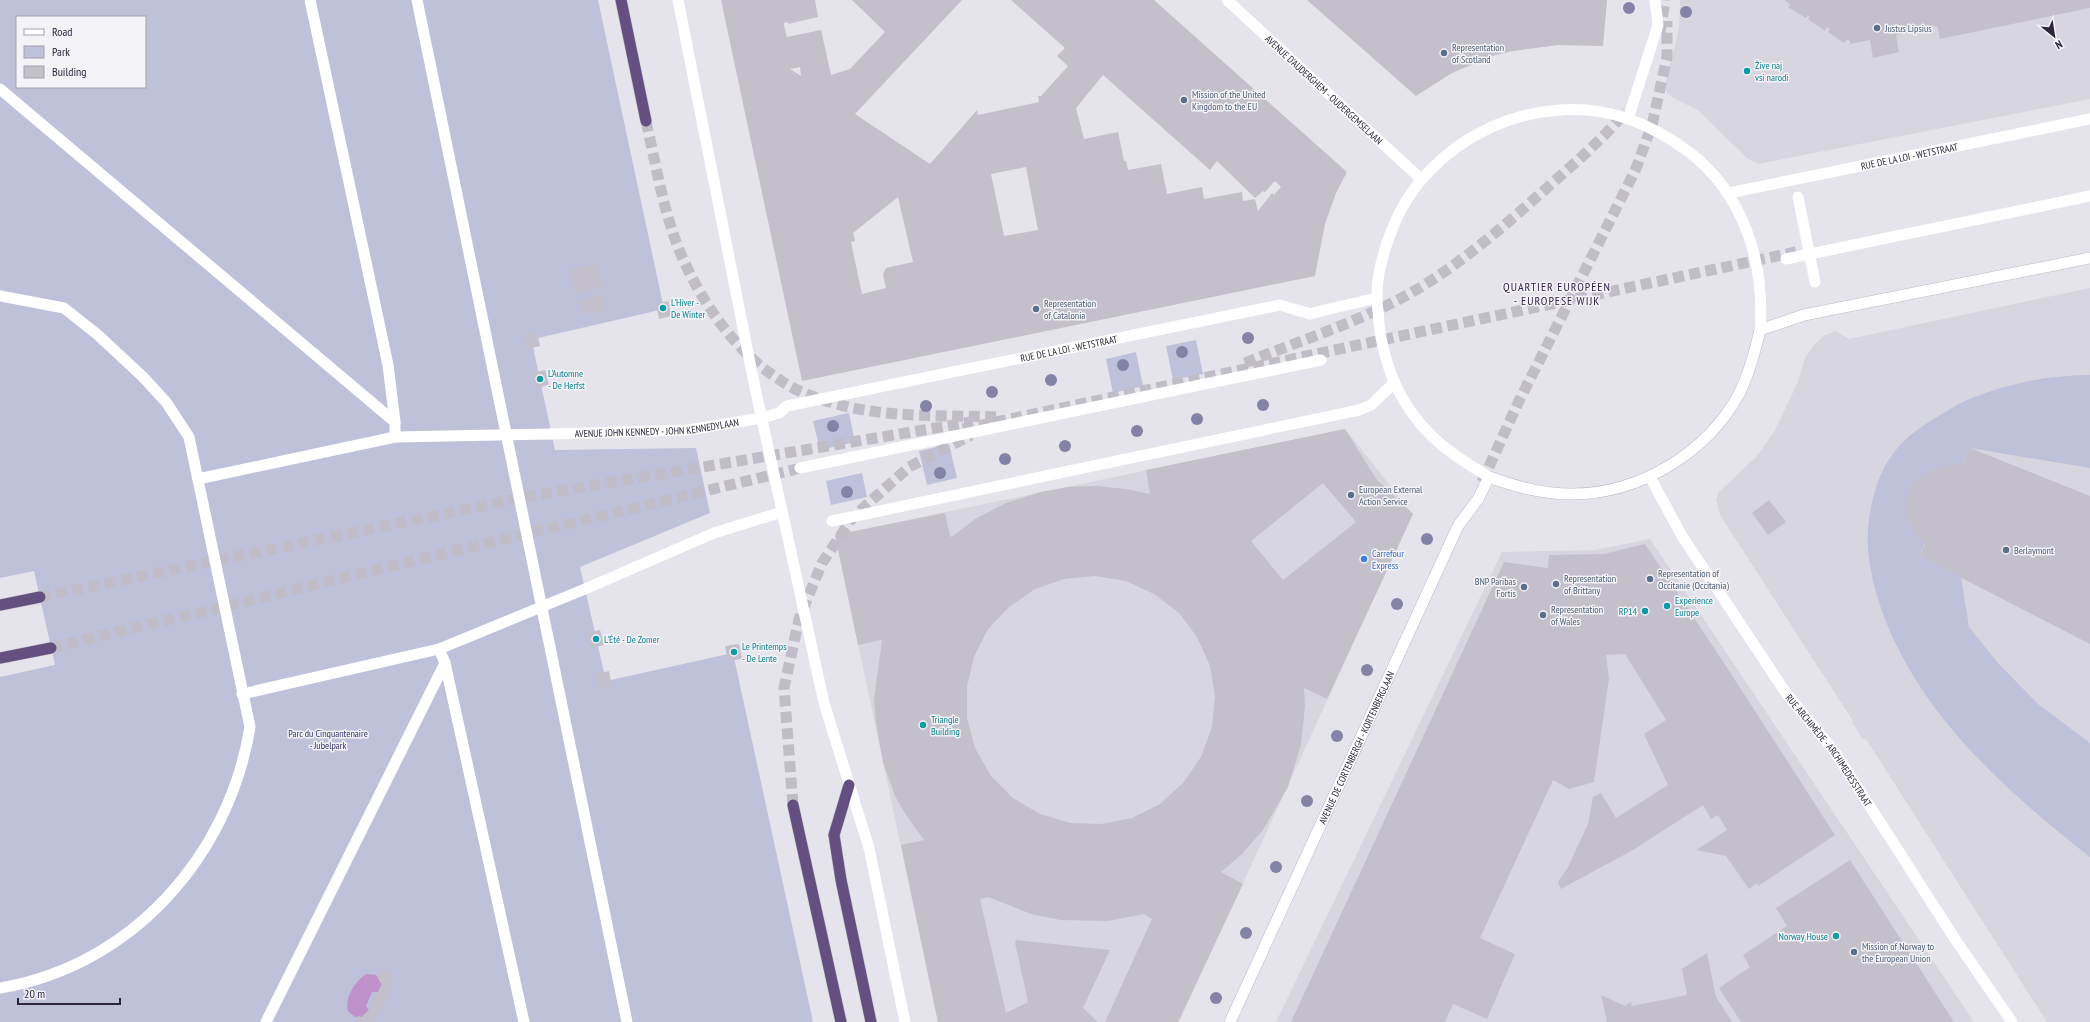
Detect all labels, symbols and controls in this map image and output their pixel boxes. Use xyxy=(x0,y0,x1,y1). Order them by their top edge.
legend xyxy=(16,16,146,88)
north arrow xyxy=(2034,16,2074,56)
place label: Justus Lipsius xyxy=(1884,22,1932,35)
marker: Justus Lipsius xyxy=(1872,23,1882,33)
text: Road xyxy=(52,24,72,39)
street label: AVENUE D'AUDERGHEM - OUDERGEMSELAAN xyxy=(1262,32,1386,147)
text: N xyxy=(2053,37,2065,52)
place label: Representation of Scotland xyxy=(1452,41,1504,66)
text: Park xyxy=(52,44,70,59)
marker: Representation of Scotland xyxy=(1439,48,1449,58)
place label: Žive naj vsi narodi xyxy=(1755,59,1789,84)
text: Building xyxy=(52,64,87,79)
marker: Žive naj vsi narodi xyxy=(1742,66,1752,76)
place label: Mission of the United Kingdom to the EU xyxy=(1192,88,1266,113)
marker: Mission of the United Kingdom to the EU xyxy=(1179,95,1189,105)
street label: RUE DE LA LOI - WETSTRAAT xyxy=(1860,140,1959,172)
district label: QUARTIER EUROPÉEN - EUROPESE WIJK xyxy=(1503,279,1611,308)
place label: L'Hiver - De Winter xyxy=(671,296,705,321)
place label: Representation of Catalonia xyxy=(1044,297,1096,322)
marker: L'Hiver - De Winter xyxy=(658,303,668,313)
marker: Representation of Catalonia xyxy=(1031,304,1041,314)
street label: RUE DE LA LOI - WETSTRAAT xyxy=(1019,332,1119,365)
place label: L'Automne - De Herfst xyxy=(548,367,585,392)
marker: L'Automne - De Herfst xyxy=(535,374,545,384)
street label: AVENUE JOHN KENNEDY - JOHN KENNEDYLAAN xyxy=(574,415,740,440)
place label: European External Action Service xyxy=(1359,483,1423,508)
marker: European External Action Service xyxy=(1346,490,1356,500)
place label: Berlaymont xyxy=(2014,544,2054,557)
marker: Berlaymont xyxy=(2001,545,2011,555)
place label: Carrefour Express xyxy=(1372,547,1404,572)
marker: Carrefour Express xyxy=(1359,554,1369,564)
place label: Representation of Occitanie (Occitania) xyxy=(1658,567,1729,592)
place label: Representation of Brittany xyxy=(1564,572,1616,597)
marker: Representation of Occitanie (Occitania) xyxy=(1645,574,1655,584)
place label: BNP Paribas Fortis xyxy=(1475,575,1517,600)
marker: Representation of Brittany xyxy=(1551,579,1561,589)
marker: BNP Paribas Fortis xyxy=(1519,582,1529,592)
place label: Experience Europe xyxy=(1675,594,1713,619)
marker: Experience Europe xyxy=(1662,601,1672,611)
place label: Representation of Wales xyxy=(1551,603,1603,628)
place label: RP14 xyxy=(1619,605,1637,618)
marker: RP14 xyxy=(1640,606,1650,616)
marker: Representation of Wales xyxy=(1538,610,1548,620)
place label: L'Été - De Zomer xyxy=(604,633,660,646)
marker: L'Été - De Zomer xyxy=(591,634,601,644)
place label: Le Printemps - De Lente xyxy=(742,640,787,665)
marker: Le Printemps - De Lente xyxy=(729,647,739,657)
street label: AVENUE DE CORTENBERGH - KORTENBERGLAAN xyxy=(1315,669,1397,826)
street label: RUE ARCHIMÈDE - ARCHIMEDESSTRAAT xyxy=(1783,691,1875,809)
place label: Triangle Building xyxy=(931,713,960,738)
marker: Triangle Building xyxy=(918,720,928,730)
park label: Parc du Cinquantenaire - Jubelpark xyxy=(288,727,368,752)
place label: Norway House xyxy=(1779,930,1828,943)
marker: Norway House xyxy=(1831,931,1841,941)
place label: Mission of Norway to the European Union xyxy=(1862,940,1934,965)
marker: Mission of Norway to the European Union xyxy=(1849,947,1859,957)
scale bar xyxy=(18,980,120,1006)
text: 20 m xyxy=(24,986,45,1001)

